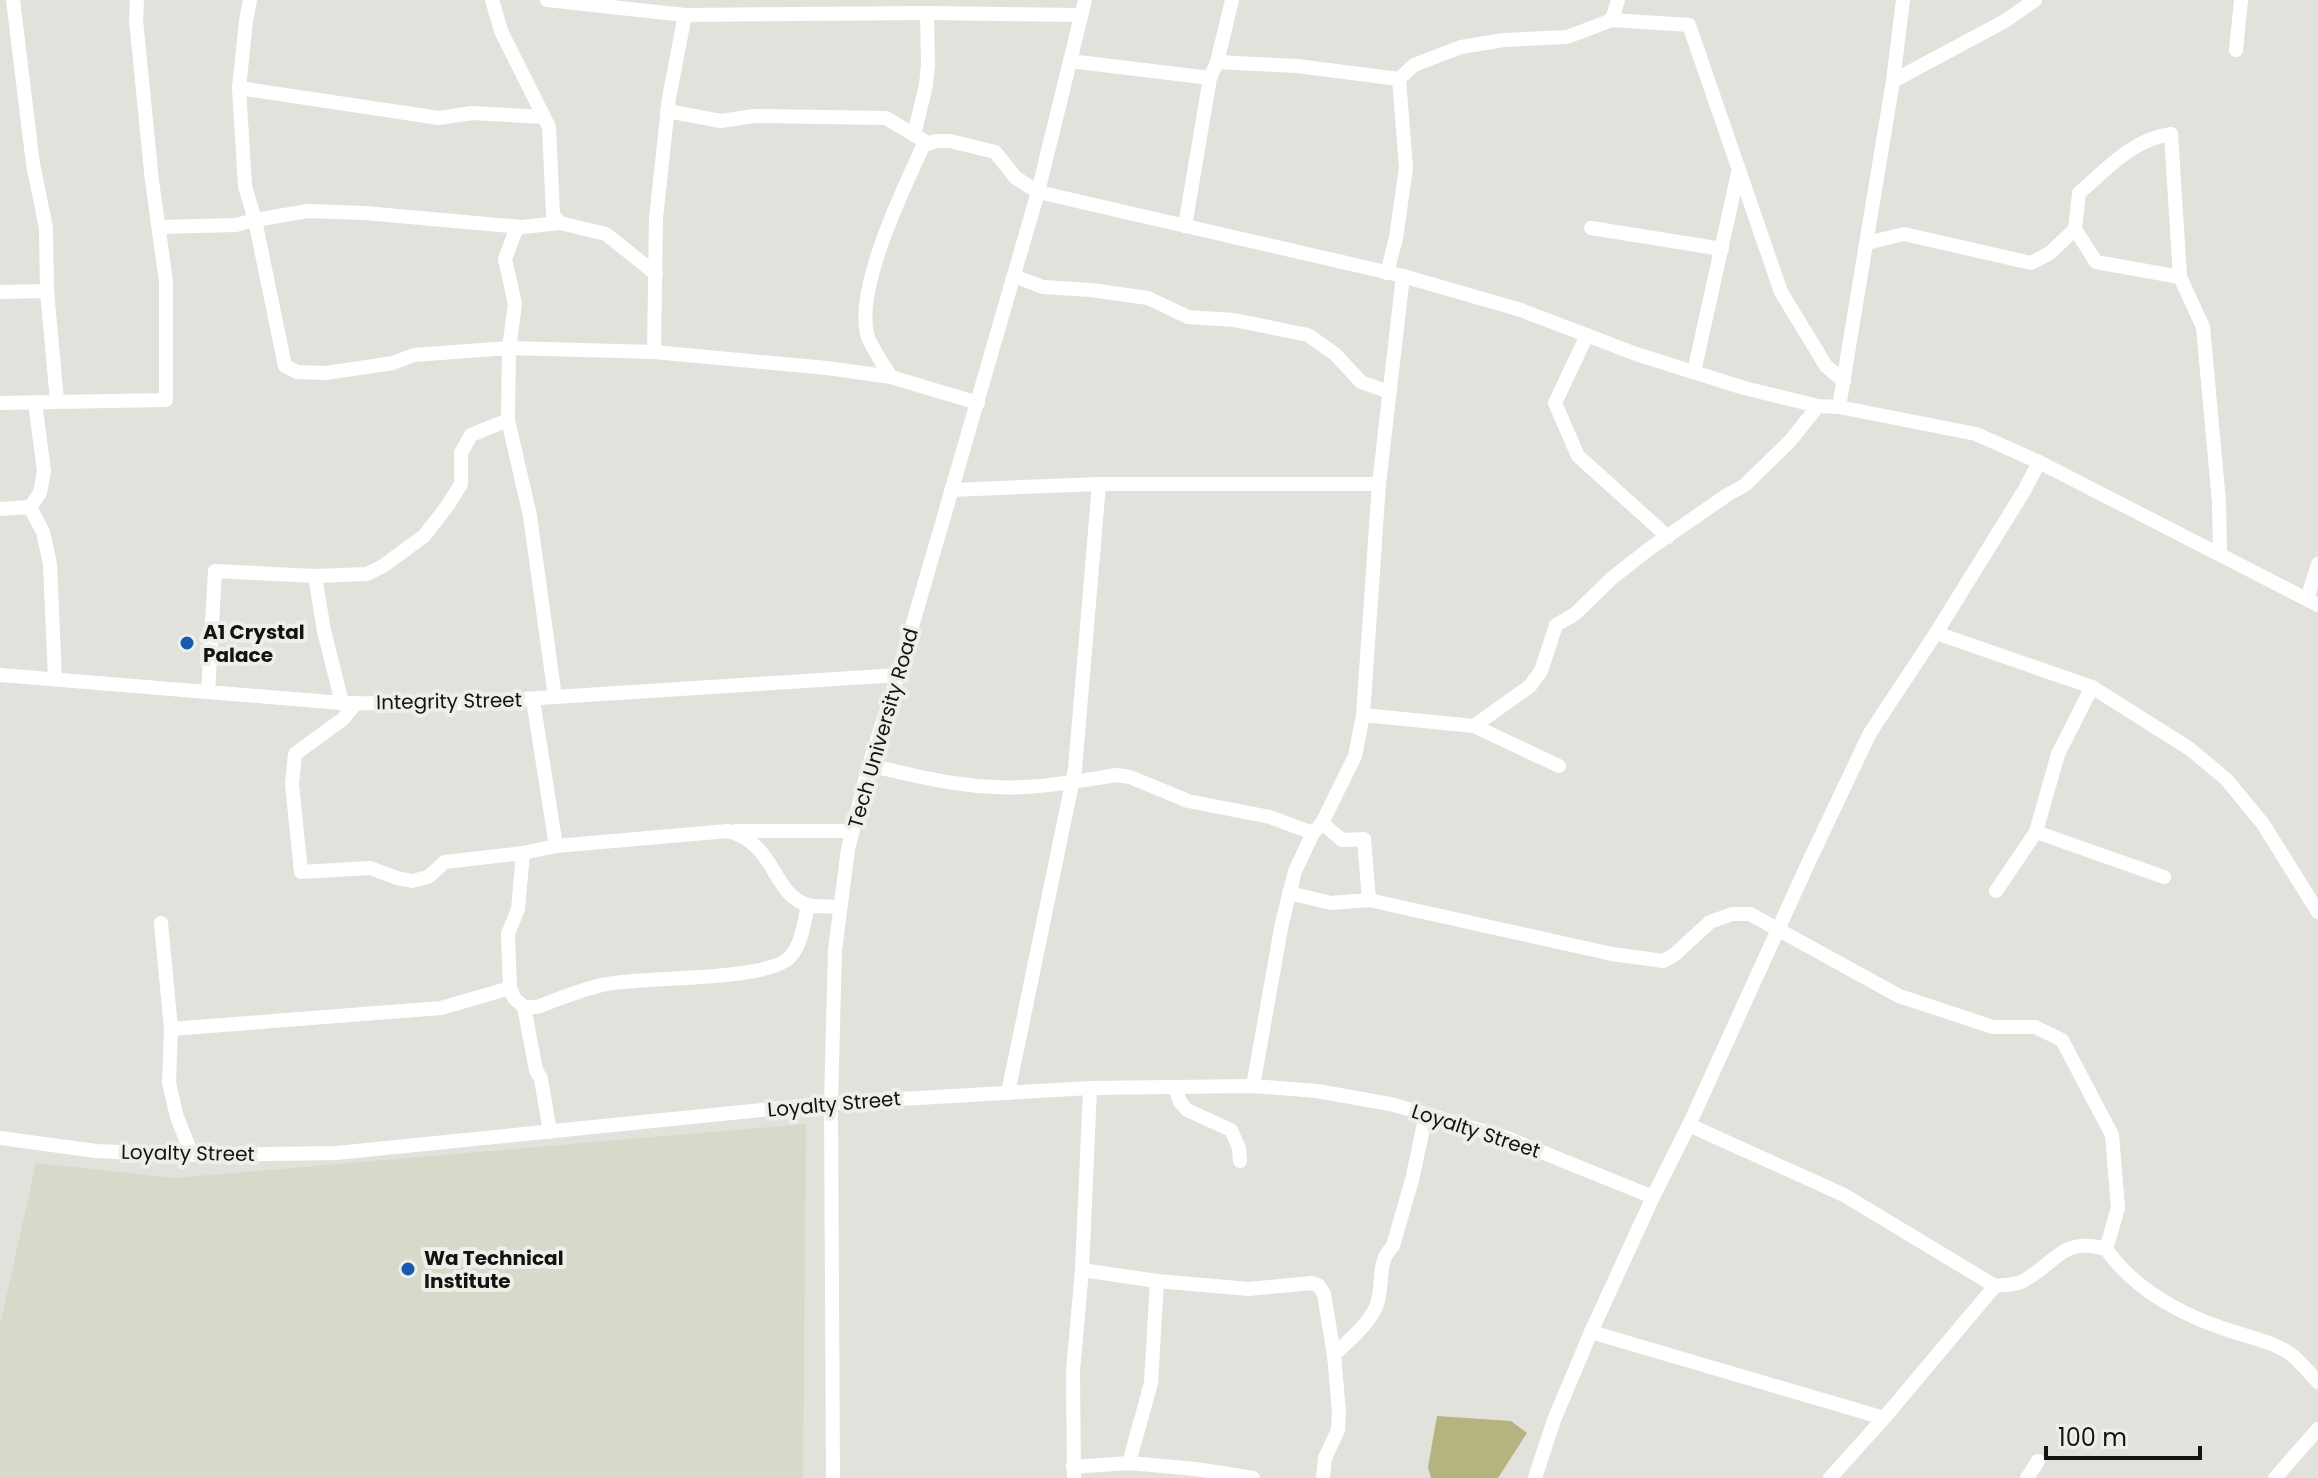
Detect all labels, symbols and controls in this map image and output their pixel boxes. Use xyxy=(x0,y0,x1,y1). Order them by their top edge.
place label: A1 Crystal Palace xyxy=(203,618,305,669)
street label: Tech University Road xyxy=(841,625,925,831)
marker: A1 Crystal Palace xyxy=(178,634,196,652)
street label: Integrity Street xyxy=(376,686,522,716)
street label: Loyalty Street xyxy=(766,1084,902,1124)
street label: Loyalty Street xyxy=(1408,1097,1544,1165)
street label: Loyalty Street xyxy=(121,1138,255,1168)
place label: Wa Technical Institute xyxy=(424,1244,564,1295)
marker: Wa Technical Institute xyxy=(399,1260,417,1278)
scale bar xyxy=(2046,1410,2200,1460)
text: 100 m xyxy=(2058,1421,2127,1454)

